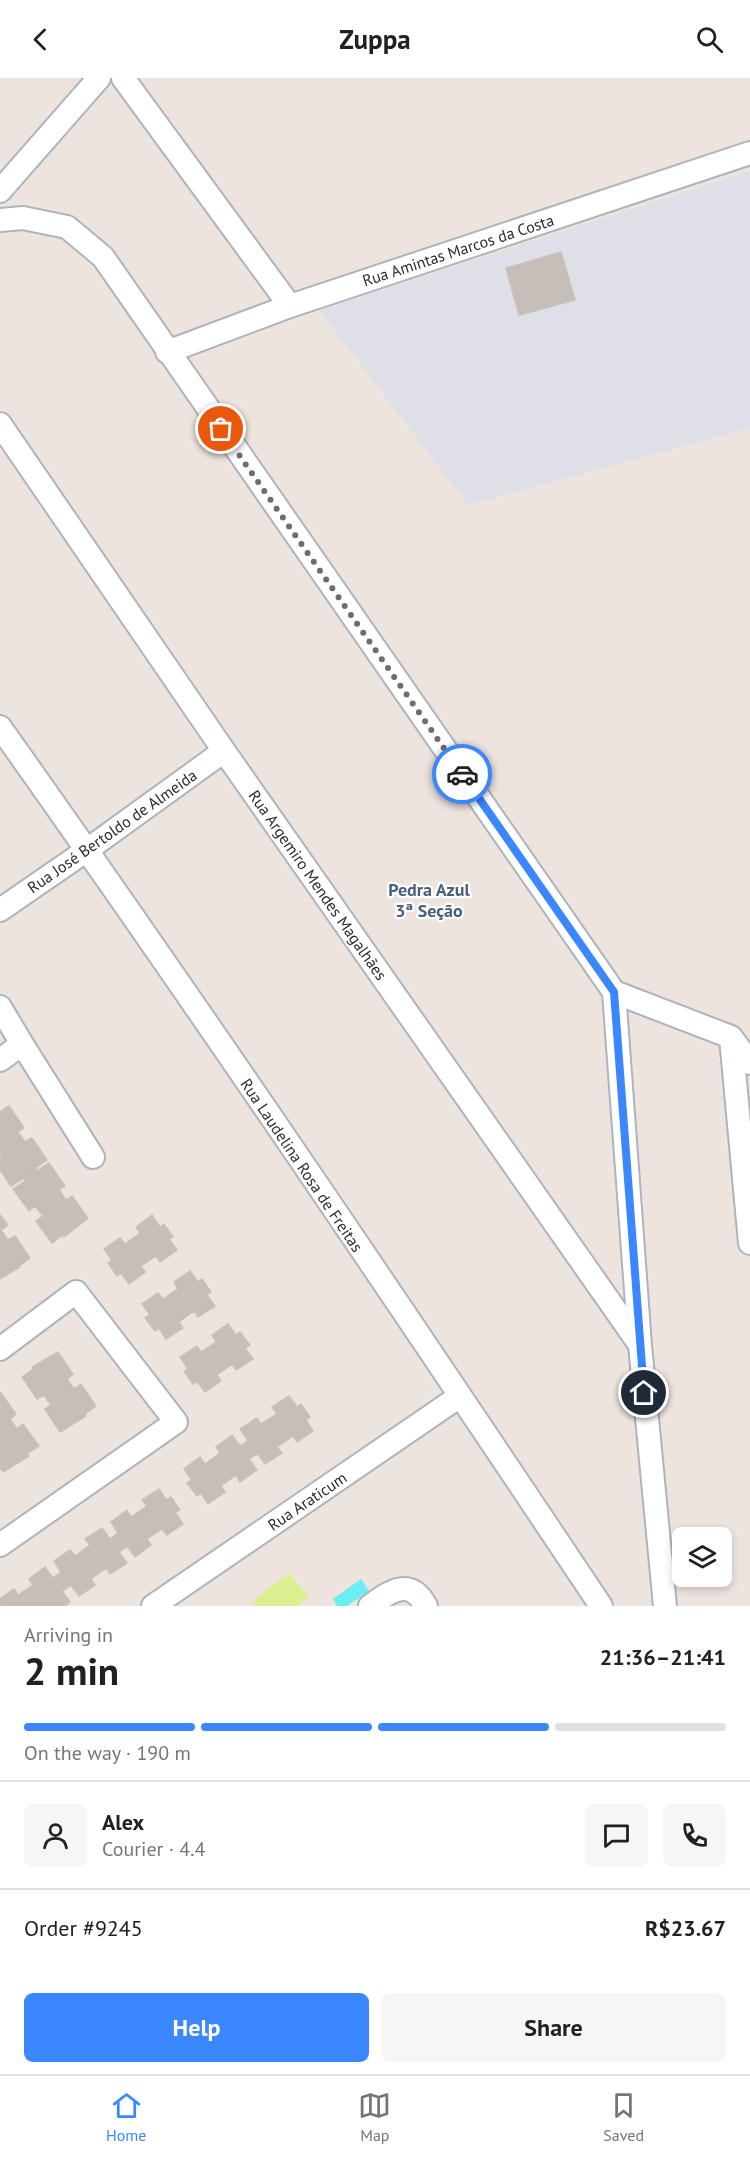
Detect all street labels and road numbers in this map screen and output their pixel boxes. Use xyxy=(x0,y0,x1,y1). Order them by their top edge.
street label: Rua Amintas Marcos da Costa xyxy=(360,210,556,290)
street label: Rua José Bertoldo de Almeida xyxy=(23,765,201,897)
street label: Rua Argemiro Mendes Magalhães xyxy=(245,786,392,984)
street label: Rua Laudelina Rosa de Freitas xyxy=(236,1074,368,1256)
street label: Rua Araticum xyxy=(264,1467,350,1535)

